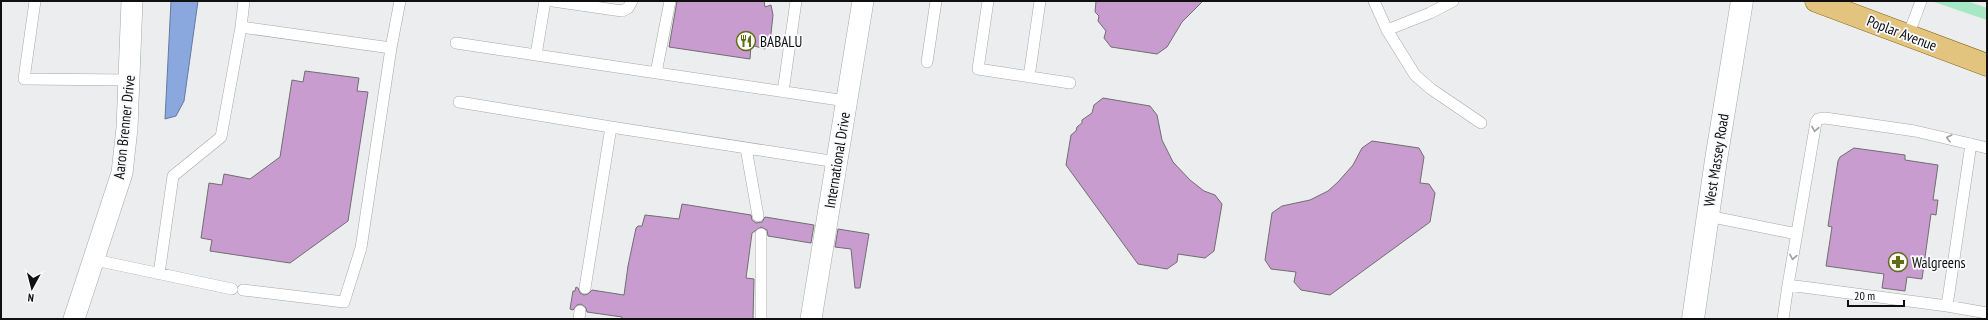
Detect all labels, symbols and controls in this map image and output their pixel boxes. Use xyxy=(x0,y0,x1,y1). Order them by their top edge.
street label: Poplar Avenue xyxy=(1864,11,1940,55)
restaurant icon: BABALU xyxy=(735,30,757,52)
place label: BABALU xyxy=(760,32,802,51)
street label: Aaron Brenner Drive xyxy=(109,74,139,180)
street label: International Drive xyxy=(820,110,854,210)
street label: West Massey Road xyxy=(1699,112,1733,208)
one-way arrow xyxy=(1811,126,1819,132)
one-way arrow xyxy=(1946,134,1953,143)
pharmacy icon: Walgreens xyxy=(1887,251,1909,273)
place label: Walgreens xyxy=(1912,253,1966,272)
one-way arrow xyxy=(1789,254,1798,260)
north arrow xyxy=(12,268,52,308)
scale bar xyxy=(1848,282,1904,308)
text: 20 m xyxy=(1854,288,1875,303)
text: N xyxy=(27,291,35,305)

